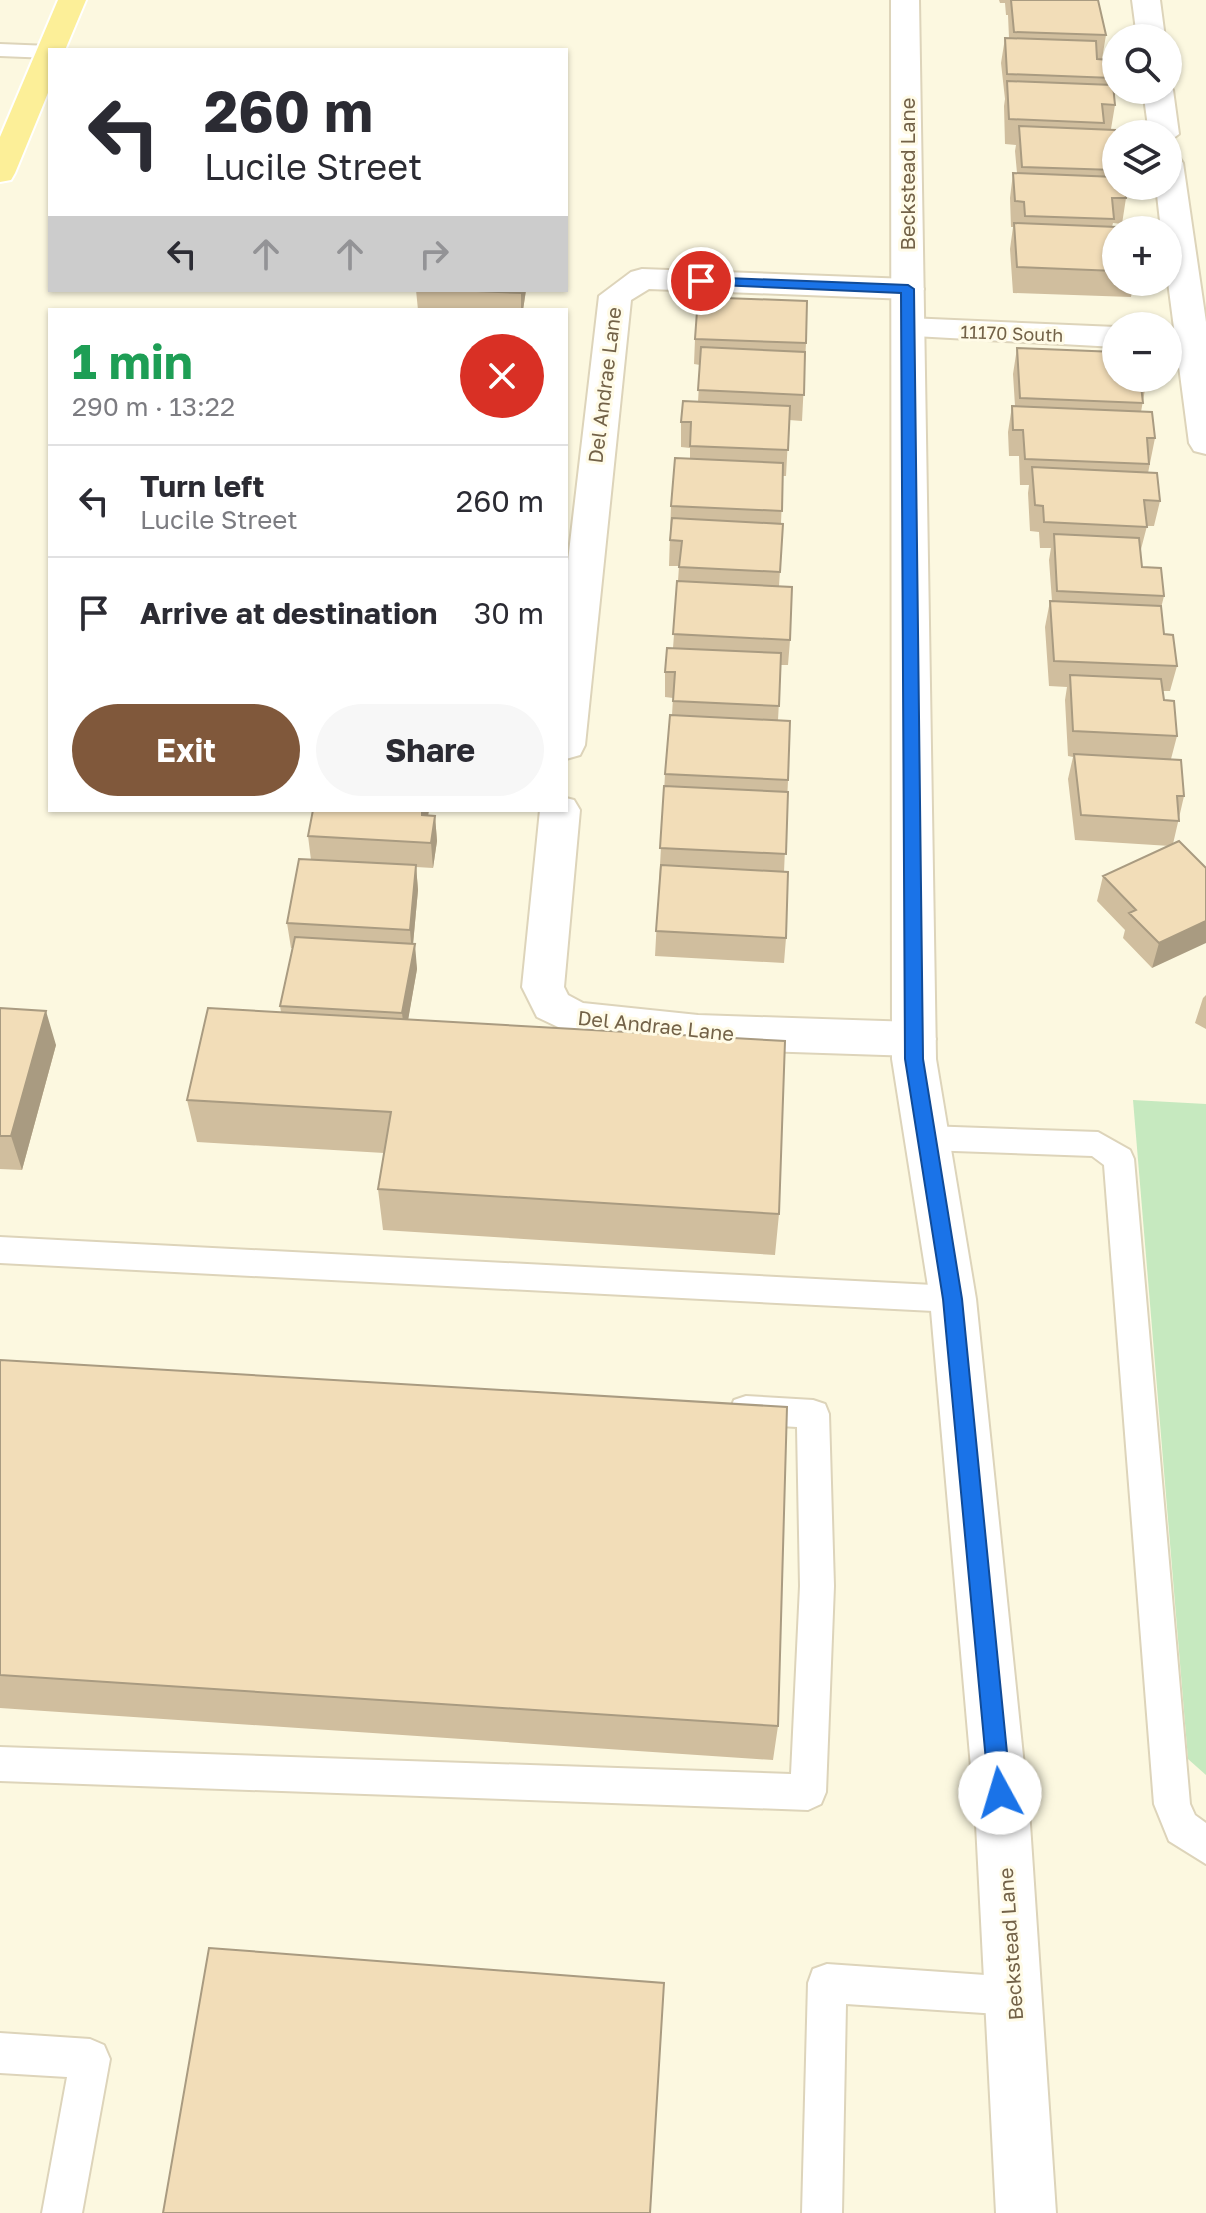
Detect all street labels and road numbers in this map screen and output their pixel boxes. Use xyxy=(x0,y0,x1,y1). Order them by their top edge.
street label: Beckstead Lane xyxy=(895,98,919,250)
street label: Del Andrae Lane xyxy=(583,305,625,465)
street label: 11170 South xyxy=(960,320,1064,346)
street label: Del Andrae Lane xyxy=(577,1005,735,1045)
street label: Beckstead Lane xyxy=(993,1867,1027,2021)

